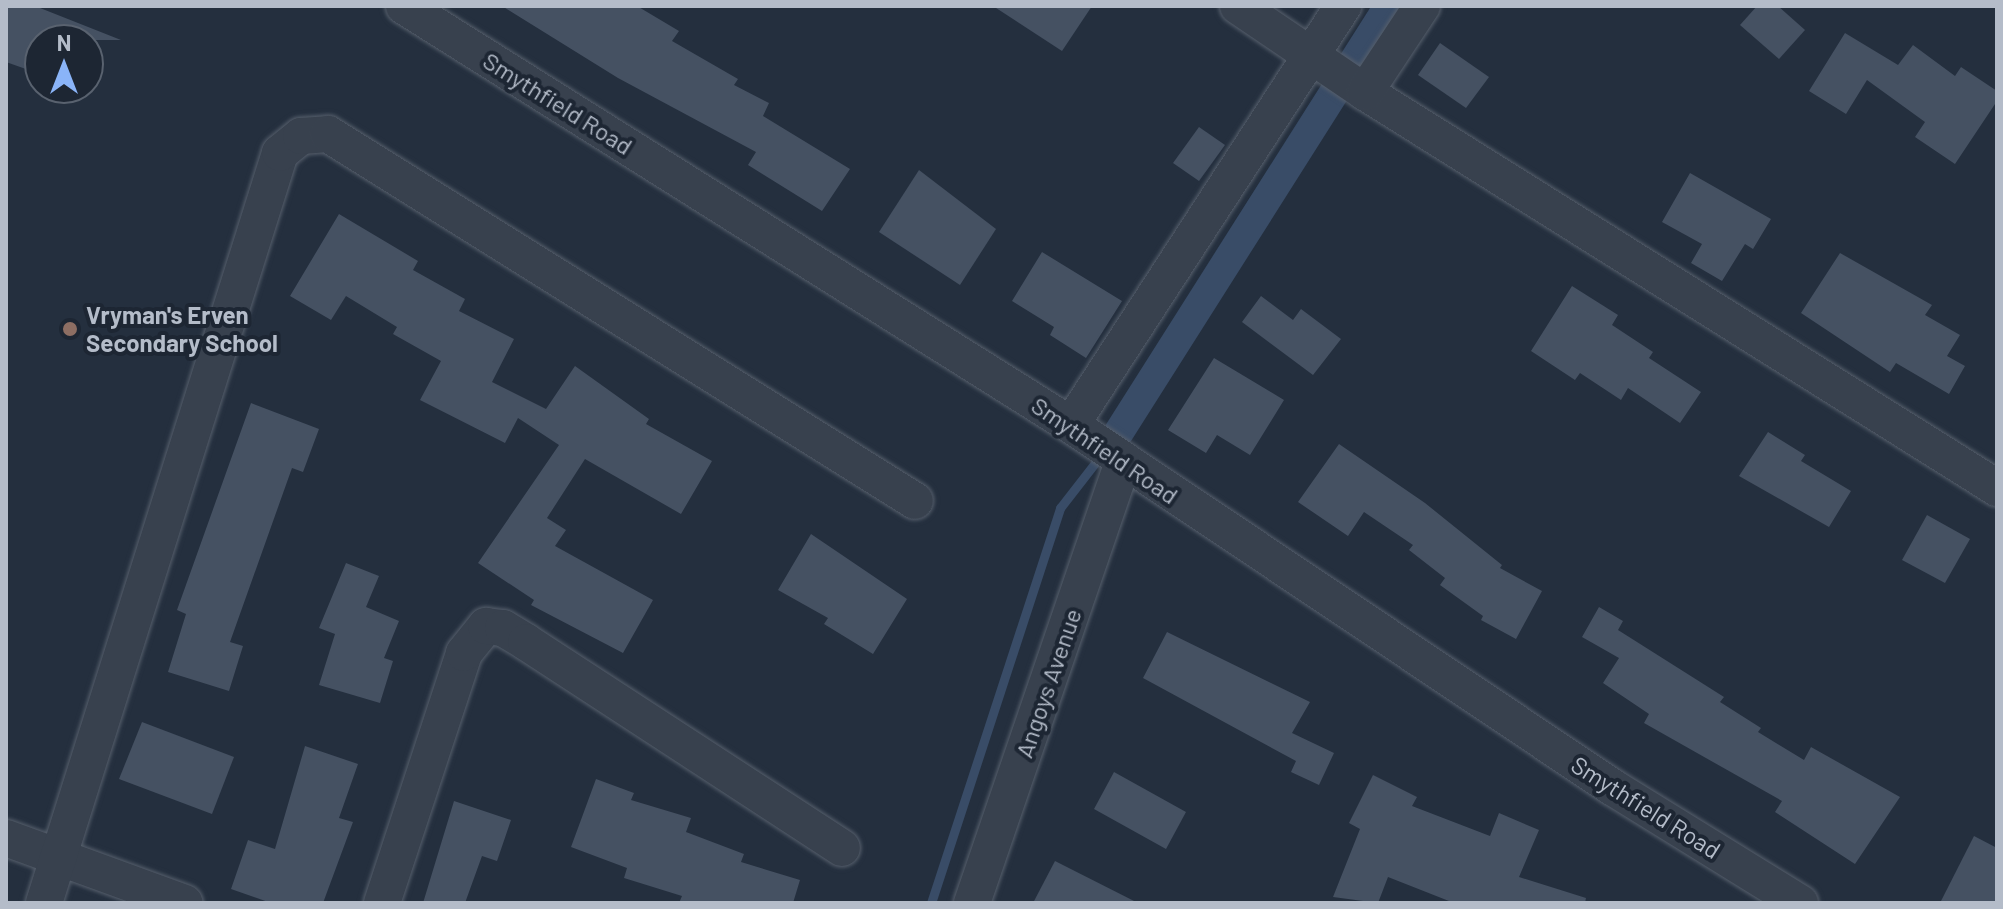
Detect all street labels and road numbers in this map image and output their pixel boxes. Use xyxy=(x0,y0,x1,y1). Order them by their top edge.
street label: Smythfield Road xyxy=(478,46,638,160)
street label: Smythfield Road xyxy=(1026,390,1184,510)
street label: Angoys Avenue xyxy=(1009,605,1087,761)
street label: Smythfield Road xyxy=(1566,750,1726,864)

